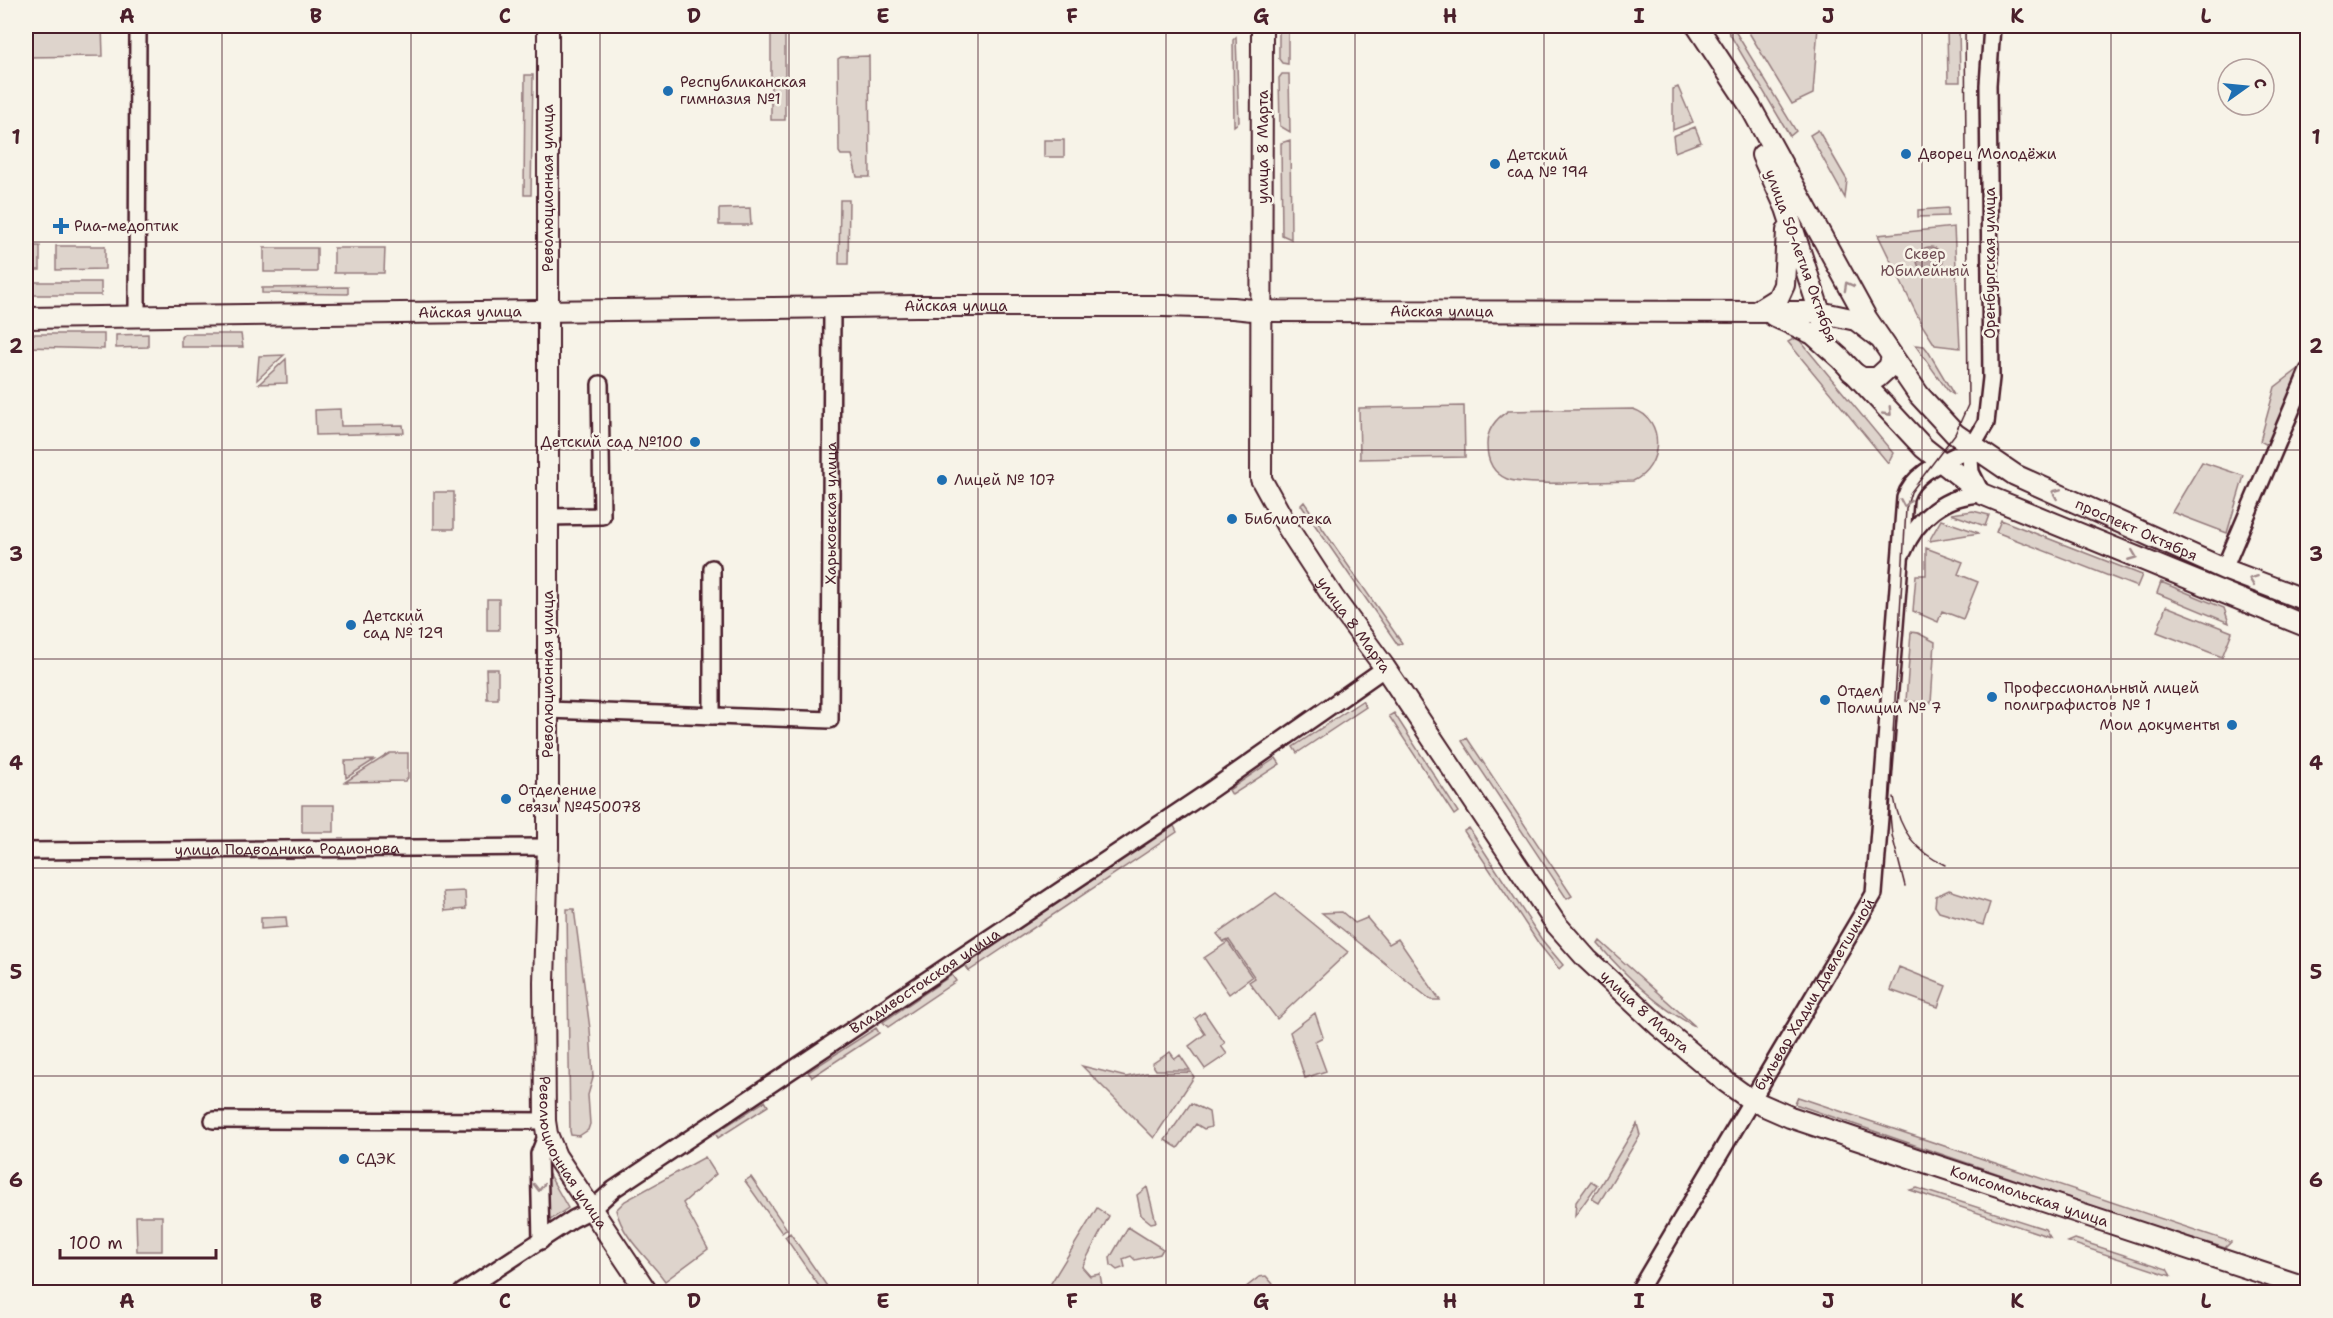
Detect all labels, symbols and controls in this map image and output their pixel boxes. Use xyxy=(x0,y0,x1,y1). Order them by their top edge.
text: A xyxy=(119,3,135,29)
text: B xyxy=(310,3,322,29)
text: C xyxy=(499,3,511,29)
text: D xyxy=(687,3,701,29)
text: E xyxy=(876,3,890,29)
text: F xyxy=(1066,3,1078,29)
text: G xyxy=(1253,3,1269,29)
text: H xyxy=(1443,3,1457,29)
text: I xyxy=(1633,3,1645,29)
text: J xyxy=(1822,3,1835,29)
text: K xyxy=(2010,3,2024,29)
text: L xyxy=(2201,3,2212,29)
north arrow xyxy=(2216,57,2276,117)
place label: Республиканская гимназия №1 xyxy=(680,72,806,109)
text: С xyxy=(2249,76,2271,91)
marker: Республиканская гимназия №1 xyxy=(661,84,675,98)
street label: улица 8 Марта xyxy=(1253,89,1273,204)
street label: Революционная улица xyxy=(538,103,558,272)
text: 1 xyxy=(11,124,21,150)
text: 1 xyxy=(2311,124,2321,150)
place label: Дворец Молодёжи xyxy=(1918,144,2057,164)
place label: Детский сад № 194 xyxy=(1507,145,1588,182)
marker: Дворец Молодёжи xyxy=(1899,147,1913,161)
marker: Детский сад № 194 xyxy=(1488,157,1502,171)
street label: улица 50-летия Октября xyxy=(1760,167,1842,345)
street label: Оренбургская улица xyxy=(1980,187,2000,339)
place label: Риа-медоптик xyxy=(74,216,179,236)
marker: Риа-медоптик xyxy=(52,217,70,235)
park label: Сквер Юбилейный xyxy=(1880,244,1970,281)
one-way arrow xyxy=(1844,282,1855,293)
street label: Айская улица xyxy=(904,296,1008,316)
street label: Айская улица xyxy=(418,301,523,323)
street label: Айская улица xyxy=(1390,301,1494,321)
text: 2 xyxy=(9,333,23,359)
text: 2 xyxy=(2309,333,2323,359)
one-way arrow xyxy=(1881,405,1892,416)
place label: Детский сад №100 xyxy=(541,432,683,452)
marker: Детский сад №100 xyxy=(688,435,702,449)
street label: Харьковская улица xyxy=(821,441,841,585)
place label: Лицей № 107 xyxy=(954,470,1055,490)
marker: Лицей № 107 xyxy=(935,473,949,487)
one-way arrow xyxy=(2051,488,2062,500)
street label: проспект Октября xyxy=(2072,494,2201,566)
one-way arrow xyxy=(1899,498,1912,508)
place label: Библиотека xyxy=(1244,509,1332,529)
marker: Библиотека xyxy=(1225,512,1239,526)
text: 3 xyxy=(9,541,23,567)
text: 3 xyxy=(2309,541,2323,567)
one-way arrow xyxy=(2126,549,2137,561)
street label: улица 8 Марта xyxy=(1312,573,1396,677)
one-way arrow xyxy=(2248,575,2259,588)
street label: Революционная улица xyxy=(538,589,558,758)
place label: Детский сад № 129 xyxy=(363,606,444,643)
marker: Детский сад № 129 xyxy=(344,618,358,632)
place label: Профессиональный лицей полиграфистов № 1 xyxy=(2004,678,2199,715)
place label: Отдел Полиции № 7 xyxy=(1837,681,1942,718)
marker: Профессиональный лицей полиграфистов № 1 xyxy=(1985,690,1999,704)
marker: Отдел Полиции № 7 xyxy=(1818,693,1832,707)
place label: Мои документы xyxy=(2099,715,2220,735)
marker: Мои документы xyxy=(2225,718,2239,732)
text: 4 xyxy=(9,750,23,776)
text: 4 xyxy=(2309,750,2323,776)
place label: Отделение связи №450078 xyxy=(518,780,641,817)
marker: Отделение связи №450078 xyxy=(499,792,513,806)
street label: улица Подводника Родионова xyxy=(174,838,400,860)
street label: бульвар Хадии Давлетшиной xyxy=(1750,894,1879,1094)
street label: Владивостокская улица xyxy=(846,923,1004,1039)
text: 5 xyxy=(10,959,22,985)
text: 5 xyxy=(2310,959,2322,985)
street label: улица 8 Марта xyxy=(1595,966,1694,1058)
street label: Революционная улица xyxy=(535,1076,613,1234)
place label: СДЭК xyxy=(356,1149,396,1169)
marker: СДЭК xyxy=(337,1152,351,1166)
street label: Комсомольская улица xyxy=(1947,1161,2112,1232)
text: 6 xyxy=(9,1167,23,1193)
text: 6 xyxy=(2309,1167,2323,1193)
one-way arrow xyxy=(533,1182,545,1191)
scale bar xyxy=(60,1222,216,1260)
text: 100 m xyxy=(69,1231,123,1255)
text: A xyxy=(119,1288,135,1314)
text: B xyxy=(310,1288,322,1314)
text: C xyxy=(499,1288,511,1314)
text: D xyxy=(687,1288,701,1314)
text: E xyxy=(876,1288,890,1314)
text: F xyxy=(1066,1288,1078,1314)
text: G xyxy=(1253,1288,1269,1314)
text: H xyxy=(1443,1288,1457,1314)
text: I xyxy=(1633,1288,1645,1314)
text: J xyxy=(1822,1288,1835,1314)
text: K xyxy=(2010,1288,2024,1314)
text: L xyxy=(2201,1288,2212,1314)

